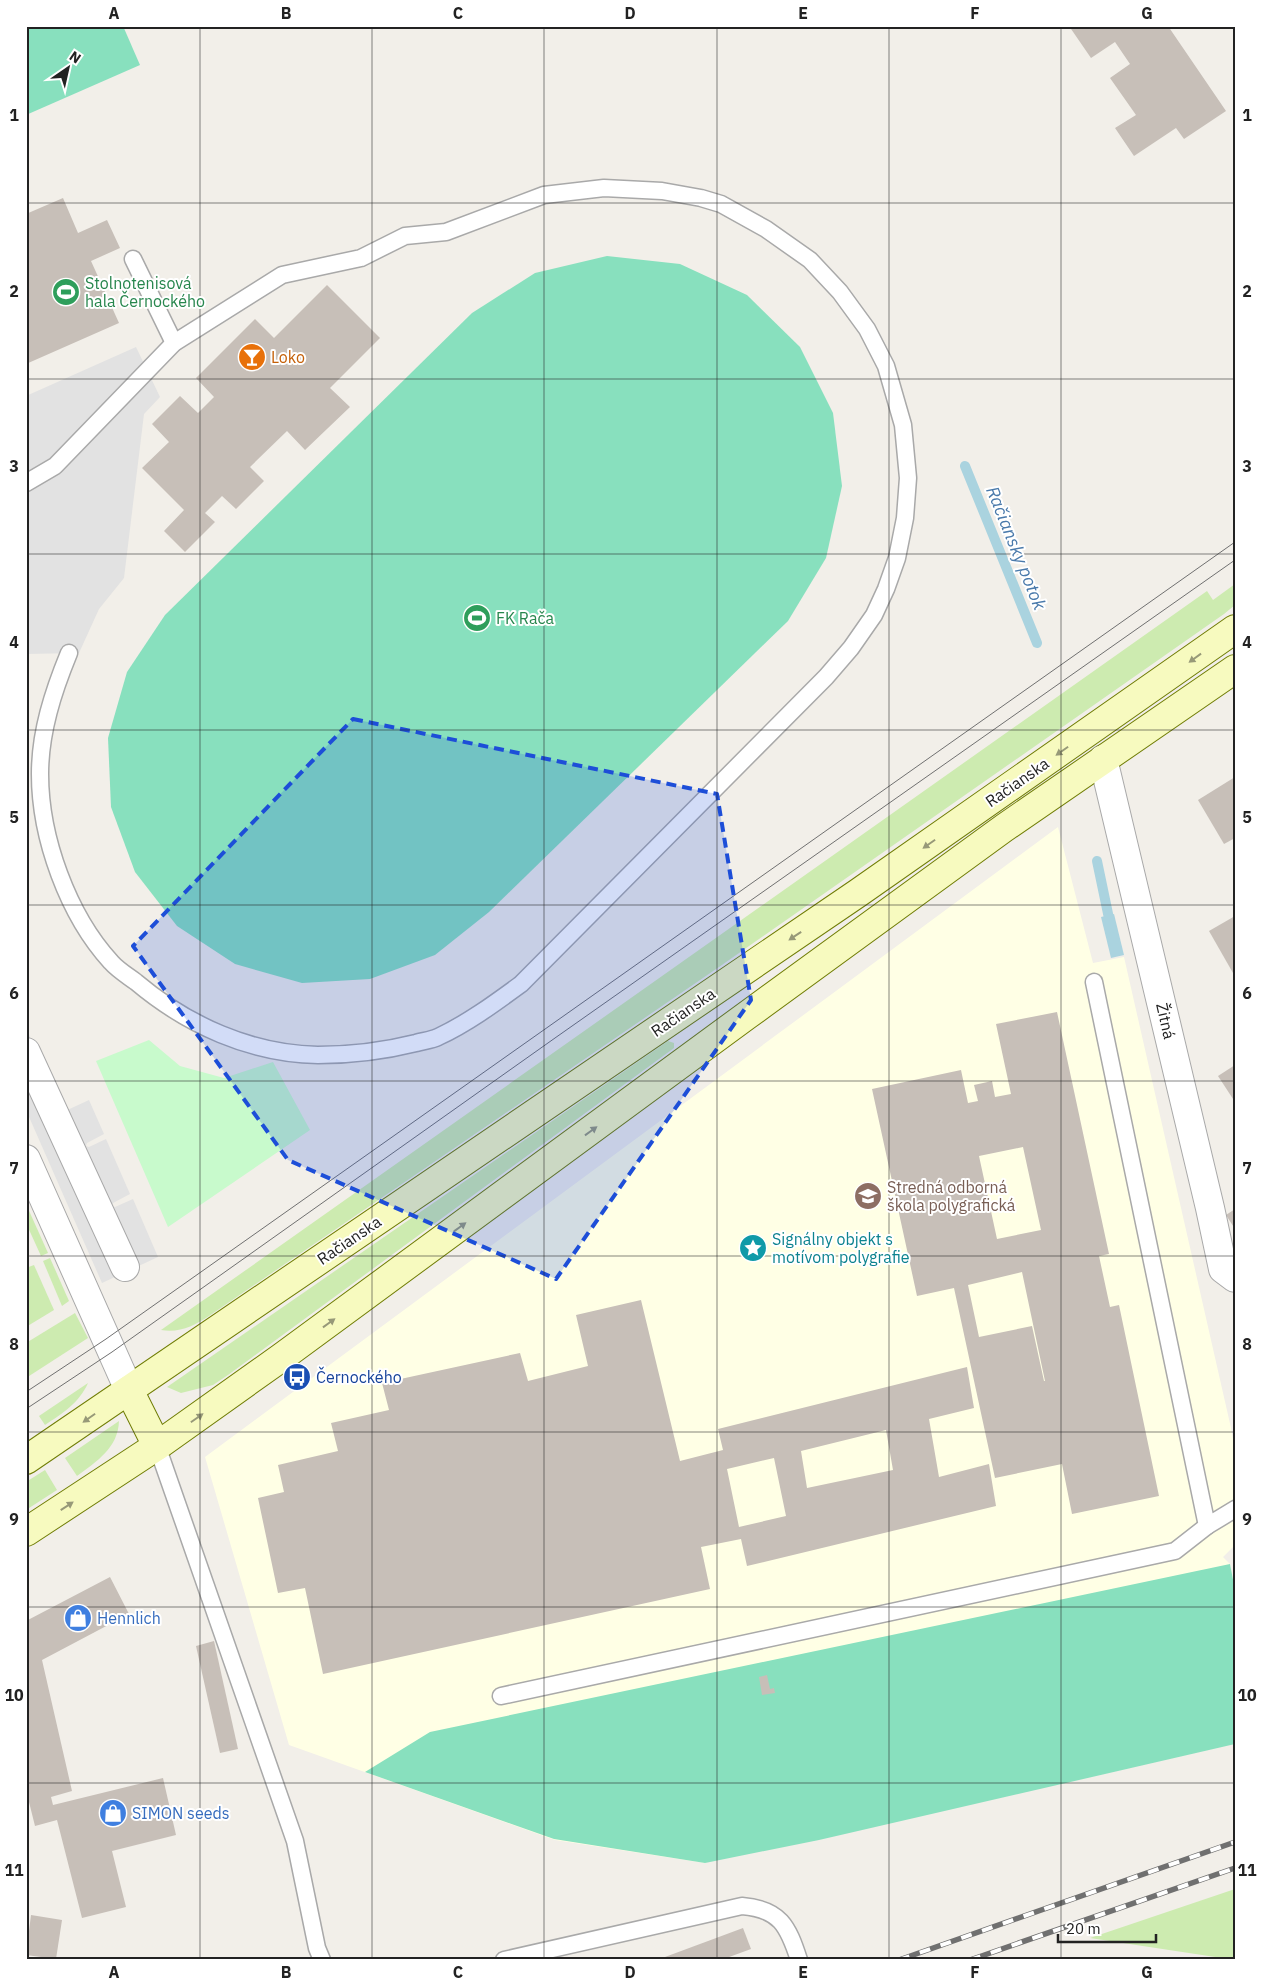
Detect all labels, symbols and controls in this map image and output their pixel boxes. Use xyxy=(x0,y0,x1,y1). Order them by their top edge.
text: A xyxy=(109,3,120,23)
text: B xyxy=(281,3,292,23)
text: C xyxy=(453,3,463,23)
text: D xyxy=(624,3,636,23)
text: E xyxy=(798,3,808,23)
text: F xyxy=(970,3,980,23)
text: G xyxy=(1141,3,1153,23)
north arrow xyxy=(42,42,92,92)
text: N xyxy=(66,47,85,68)
text: 1 xyxy=(9,105,19,125)
text: 1 xyxy=(1242,105,1252,125)
place label: Stolnotenisová hala Černockého xyxy=(85,273,205,311)
sports icon: Stolnotenisová hala Černockého xyxy=(51,277,81,307)
text: 2 xyxy=(9,281,19,301)
text: 2 xyxy=(1242,281,1252,301)
bar icon: Loko xyxy=(237,342,267,372)
place label: Loko xyxy=(271,347,305,367)
text: 3 xyxy=(9,456,19,476)
text: 3 xyxy=(1242,456,1252,476)
water label: Račiansky potok xyxy=(981,483,1052,614)
sports icon: FK Rača xyxy=(462,603,492,633)
place label: FK Rača xyxy=(496,608,555,628)
text: 4 xyxy=(9,632,19,652)
text: 4 xyxy=(1242,632,1252,652)
one-way arrow xyxy=(1188,653,1202,663)
one-way arrow xyxy=(1055,746,1069,756)
street label: Račianska xyxy=(981,753,1053,811)
text: 5 xyxy=(9,807,19,827)
text: 5 xyxy=(1242,807,1252,827)
one-way arrow xyxy=(922,839,936,849)
one-way arrow xyxy=(788,931,802,941)
text: 6 xyxy=(9,983,19,1003)
street label: Račianska xyxy=(647,983,719,1041)
text: 6 xyxy=(1242,983,1252,1003)
street label: Žitná xyxy=(1152,1001,1180,1041)
one-way arrow xyxy=(584,1125,597,1136)
text: 7 xyxy=(9,1158,19,1178)
text: 7 xyxy=(1242,1158,1252,1178)
place label: Stredná odborná škola polygrafická xyxy=(887,1177,1016,1215)
school or university icon: Stredná odborná škola polygrafická xyxy=(853,1181,883,1211)
street label: Račianska xyxy=(313,1211,385,1269)
one-way arrow xyxy=(453,1222,467,1232)
place label: Signálny objekt s motívom polygrafie xyxy=(772,1229,910,1267)
place icon: Signálny objekt s motívom polygrafie xyxy=(738,1233,768,1263)
one-way arrow xyxy=(322,1318,336,1328)
text: 8 xyxy=(9,1334,19,1354)
text: 8 xyxy=(1242,1334,1252,1354)
bus stop icon: Černockého xyxy=(282,1362,312,1392)
place label: Černockého xyxy=(316,1366,402,1387)
one-way arrow xyxy=(82,1413,96,1423)
one-way arrow xyxy=(190,1413,204,1423)
one-way arrow xyxy=(61,1501,74,1510)
text: 9 xyxy=(9,1509,19,1529)
text: 9 xyxy=(1242,1509,1252,1529)
shop icon: Hennlich xyxy=(63,1603,93,1633)
place label: Hennlich xyxy=(97,1608,161,1628)
text: 10 xyxy=(4,1685,24,1705)
text: 10 xyxy=(1237,1685,1257,1705)
shop icon: SIMON seeds xyxy=(98,1798,128,1828)
place label: SIMON seeds xyxy=(132,1803,230,1823)
text: 11 xyxy=(4,1860,24,1880)
text: 11 xyxy=(1237,1860,1257,1880)
scale bar xyxy=(1058,1911,1156,1943)
text: 20 m xyxy=(1066,1919,1101,1938)
text: A xyxy=(109,1962,120,1982)
text: B xyxy=(281,1962,292,1982)
text: C xyxy=(453,1962,463,1982)
text: D xyxy=(624,1962,636,1982)
text: E xyxy=(798,1962,808,1982)
text: F xyxy=(970,1962,980,1982)
text: G xyxy=(1141,1962,1153,1982)

